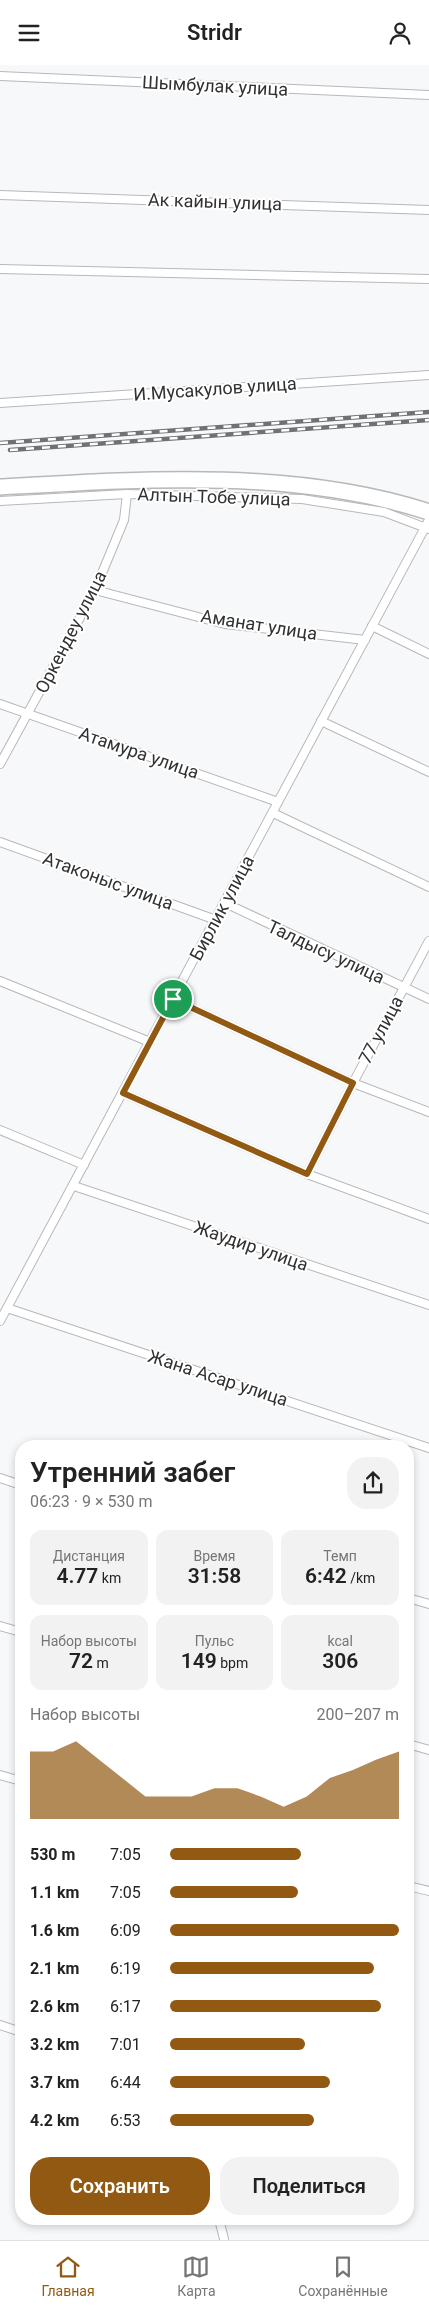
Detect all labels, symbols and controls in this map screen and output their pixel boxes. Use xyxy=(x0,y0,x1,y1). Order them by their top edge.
icon: menu xyxy=(15,19,43,47)
icon: person xyxy=(386,19,414,47)
text: Stridr xyxy=(187,20,242,45)
street label: Шымбулак улица xyxy=(141,71,289,100)
street label: Ак кайын улица xyxy=(148,189,282,214)
street label: И.Мусакулов улица xyxy=(133,372,297,405)
street label: Алтын Тобе улица xyxy=(137,483,291,510)
street label: Оркендеу улица xyxy=(31,567,110,697)
street label: Аманат улица xyxy=(199,605,319,644)
street label: Атамура улица xyxy=(77,722,202,783)
street label: Атаконыс улица xyxy=(40,847,176,914)
street label: Бирлик улица xyxy=(185,852,258,964)
street label: Талдысу улица xyxy=(264,915,388,988)
pin xyxy=(152,978,194,1020)
icon: arrive xyxy=(159,985,187,1013)
street label: 77 улица xyxy=(354,992,407,1067)
street label: Жаудир улица xyxy=(191,1216,311,1275)
street label: Жана Асар улица xyxy=(146,1345,291,1410)
text: Утренний забег xyxy=(30,1456,235,1489)
button: share xyxy=(347,1457,399,1509)
text: 06:23 · 9 × 530 m xyxy=(30,1492,152,1511)
text: Дистанция xyxy=(53,1548,125,1564)
text: Время xyxy=(193,1548,236,1564)
text: Темп xyxy=(323,1548,357,1564)
text: 4.77 xyxy=(56,1564,98,1588)
text: 31:58 xyxy=(188,1564,241,1588)
text: 6:42 xyxy=(305,1564,347,1588)
text: km xyxy=(98,1570,121,1586)
text: /km xyxy=(347,1570,375,1586)
text: Набор высоты xyxy=(41,1633,137,1649)
text: Пульс xyxy=(195,1633,234,1649)
text: kcal xyxy=(328,1633,353,1649)
text: 72 xyxy=(69,1649,93,1673)
text: 149 xyxy=(181,1649,217,1673)
text: 306 xyxy=(322,1649,358,1673)
text: m xyxy=(93,1655,109,1671)
text: bpm xyxy=(217,1655,248,1671)
text: Набор высоты xyxy=(30,1705,140,1724)
text: 200–207 m xyxy=(317,1705,399,1724)
text: 530 m xyxy=(30,1845,75,1864)
text: 7:05 xyxy=(110,1845,141,1864)
text: 1.1 km xyxy=(30,1883,79,1902)
text: 7:05 xyxy=(110,1883,141,1902)
text: 1.6 km xyxy=(30,1921,79,1940)
text: 6:09 xyxy=(110,1921,141,1940)
text: 2.1 km xyxy=(30,1959,79,1978)
text: 6:19 xyxy=(110,1959,141,1978)
text: 2.6 km xyxy=(30,1997,79,2016)
text: 6:17 xyxy=(110,1997,141,2016)
text: 3.2 km xyxy=(30,2035,79,2054)
text: 7:01 xyxy=(110,2035,141,2054)
text: 3.7 km xyxy=(30,2073,79,2092)
text: 6:44 xyxy=(110,2073,141,2092)
text: 4.2 km xyxy=(30,2111,79,2130)
text: 6:53 xyxy=(110,2111,141,2130)
button: Сохранить xyxy=(30,2157,210,2215)
button: Поделиться xyxy=(220,2157,399,2215)
tab: Главная xyxy=(41,2253,95,2299)
tab: Карта xyxy=(177,2253,216,2299)
tab: Сохранённые xyxy=(298,2253,388,2299)

